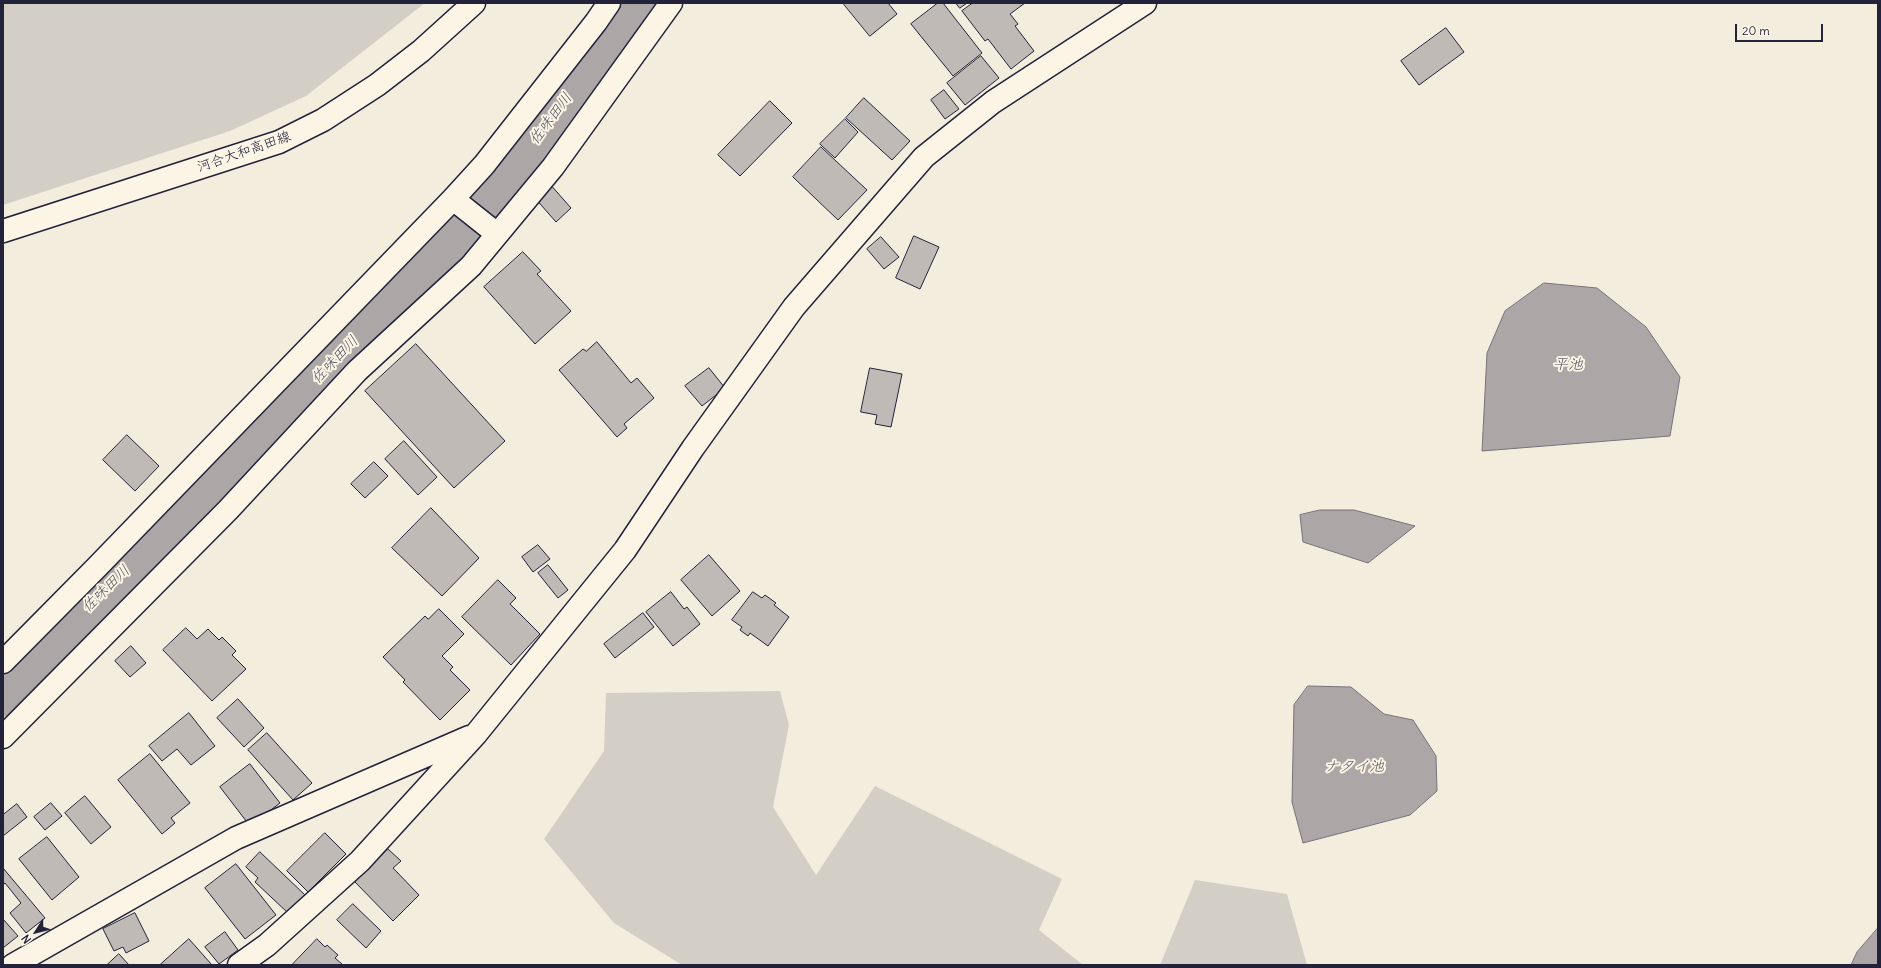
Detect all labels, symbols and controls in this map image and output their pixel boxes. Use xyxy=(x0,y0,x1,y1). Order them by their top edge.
scale bar xyxy=(1737,16,1825,42)
text: 20 m xyxy=(1742,23,1770,38)
water label: 佐味田川 xyxy=(526,90,576,148)
street label: 河合大和高田線 xyxy=(195,128,293,176)
water label: 佐味田川 xyxy=(308,332,362,388)
water label: 平池 xyxy=(1553,356,1583,374)
water label: 佐味田川 xyxy=(78,562,134,616)
water label: ナタイ池 xyxy=(1324,758,1384,776)
north arrow xyxy=(16,912,56,952)
text: N xyxy=(18,932,34,946)

